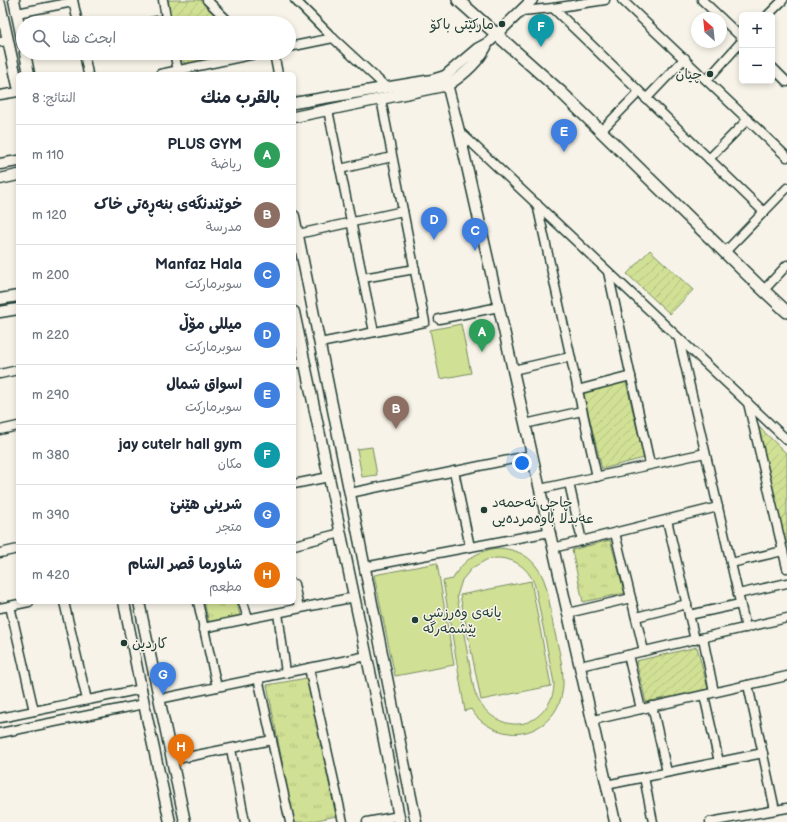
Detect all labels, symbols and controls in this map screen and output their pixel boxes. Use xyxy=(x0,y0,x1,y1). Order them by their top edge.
north arrow xyxy=(691,12,727,48)
map controls xyxy=(739,12,775,84)
button: + xyxy=(739,12,775,48)
pin: F xyxy=(528,14,554,47)
search box xyxy=(16,16,296,60)
place label: مارکێتی باکۆ xyxy=(429,16,494,33)
marker: مارکێتی باکۆ xyxy=(497,19,507,29)
icon: search xyxy=(30,27,52,49)
text: ابحث هنا xyxy=(62,29,116,48)
button: − xyxy=(739,48,775,84)
place label: چيان xyxy=(675,66,702,84)
marker: چيان xyxy=(705,69,715,79)
text: بالقرب منك xyxy=(201,88,280,108)
text: النتائج: 8 xyxy=(32,90,76,106)
pin: E xyxy=(551,119,577,152)
text: PLUS GYM xyxy=(167,135,242,154)
text: 110 m xyxy=(32,147,64,163)
text: A xyxy=(263,147,271,163)
text: رياضة xyxy=(211,156,242,172)
text: خوێندنگەی بنەڕەتی خاک xyxy=(94,195,242,214)
text: 120 m xyxy=(32,207,67,223)
text: B xyxy=(262,207,272,223)
pin: D xyxy=(421,207,447,240)
pin: C xyxy=(462,218,488,251)
text: مدرسة xyxy=(206,219,242,235)
text: Manfaz Hala xyxy=(155,255,242,274)
text: 200 m xyxy=(32,267,69,283)
text: C xyxy=(262,267,272,283)
text: سوبرماركت xyxy=(185,276,242,292)
text: میللی مۆڵ xyxy=(179,315,242,334)
pin: A xyxy=(469,319,495,352)
text: 220 m xyxy=(32,327,69,343)
text: D xyxy=(262,327,272,343)
text: سوبرماركت xyxy=(185,339,242,355)
text: اسواق شمال xyxy=(166,375,242,394)
text: 290 m xyxy=(32,387,69,403)
text: E xyxy=(263,387,271,403)
pin: B xyxy=(383,396,409,429)
text: سوبرماركت xyxy=(185,399,242,415)
text: jay cutelr hall gym xyxy=(119,435,242,454)
text: 380 m xyxy=(32,447,70,463)
text: F xyxy=(263,447,271,463)
your location xyxy=(512,453,532,473)
text: مكان xyxy=(218,456,242,472)
place label: حاجی ئەحمەد عەبدڵا باوەمردەیی xyxy=(492,494,594,527)
text: شرینی هێنێ xyxy=(170,495,242,514)
marker: حاجی ئەحمەد عەبدڵا باوەمردەیی xyxy=(479,505,489,515)
text: 390 m xyxy=(32,507,69,523)
text: G xyxy=(262,507,272,523)
text: متجر xyxy=(217,519,242,535)
text: شاورما قصر الشام xyxy=(128,555,242,574)
text: 420 m xyxy=(32,567,70,583)
text: H xyxy=(262,567,272,583)
text: مطعم xyxy=(209,579,242,595)
place label: یانەی وەرزشی پێشمەرگە xyxy=(423,604,502,638)
marker: یانەی وەرزشی پێشمەرگە xyxy=(410,615,420,625)
place label: كاردين xyxy=(132,635,167,652)
marker: كاردين xyxy=(119,638,129,648)
pin: G xyxy=(150,662,176,695)
pin: H xyxy=(168,734,194,767)

